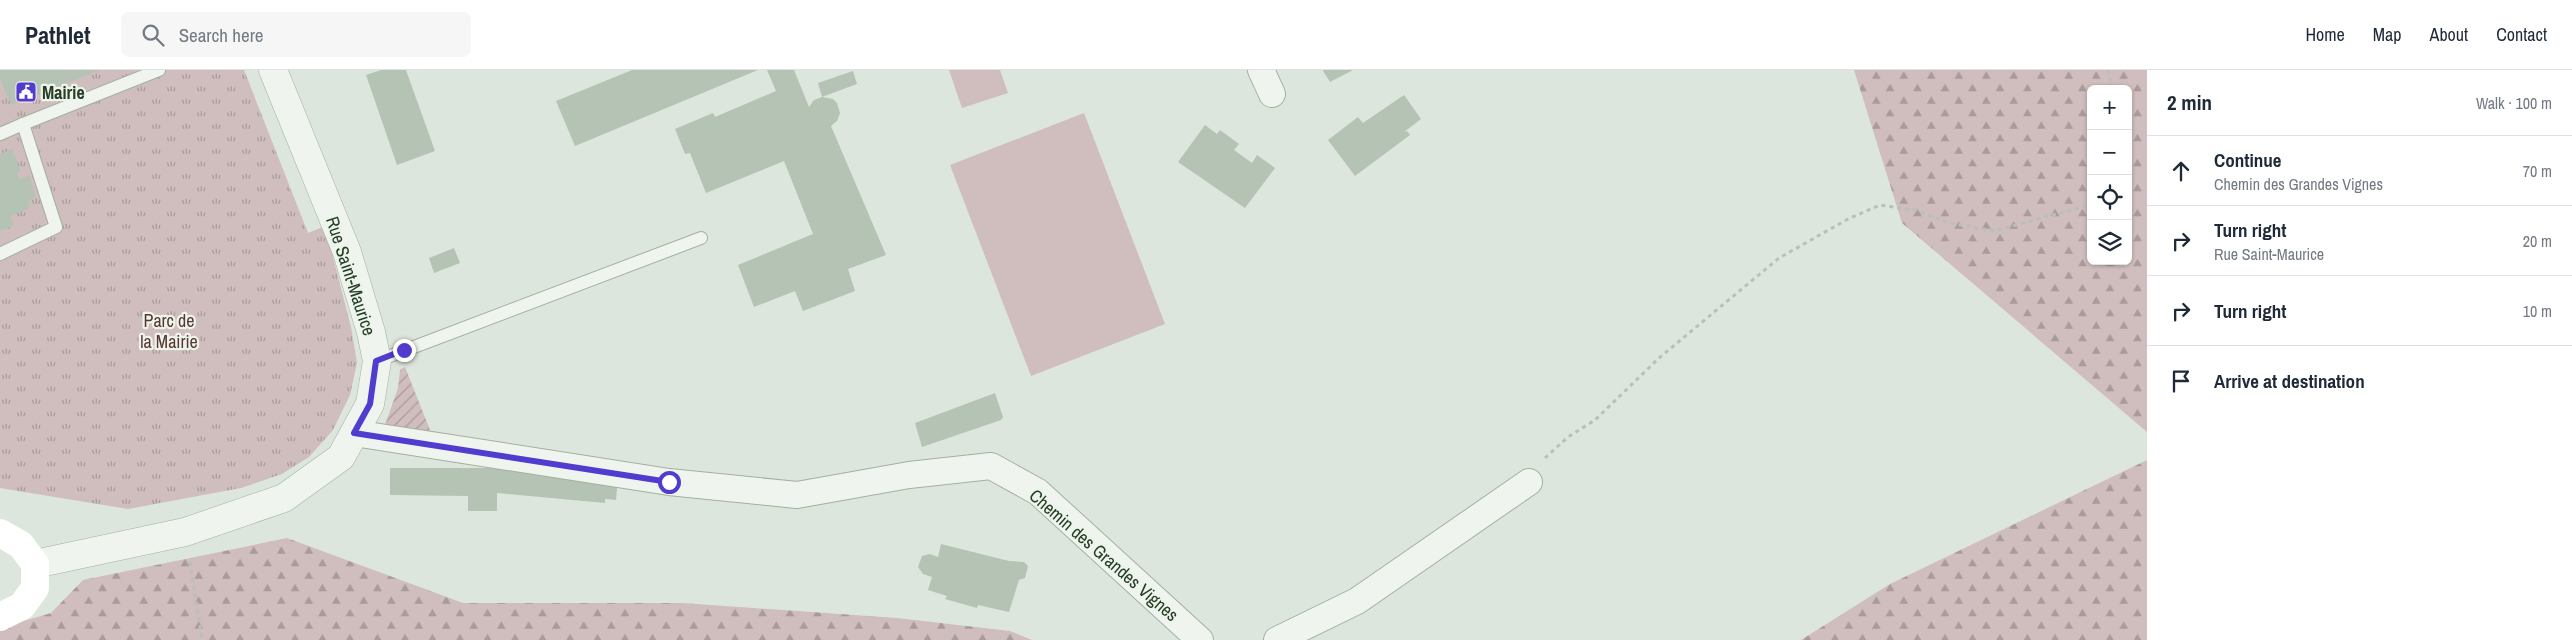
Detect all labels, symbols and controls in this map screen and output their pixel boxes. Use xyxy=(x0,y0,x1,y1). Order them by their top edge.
search box xyxy=(121,12,471,57)
text: Pathlet xyxy=(25,19,91,51)
icon: search xyxy=(139,21,167,49)
text: Search here xyxy=(179,22,264,48)
text: Home xyxy=(2305,22,2345,47)
text: Map xyxy=(2373,22,2402,47)
text: About xyxy=(2430,22,2468,47)
text: Contact xyxy=(2496,22,2547,47)
public building icon: Mairie xyxy=(14,80,38,104)
place label: Mairie xyxy=(42,80,85,105)
map controls xyxy=(2087,85,2132,265)
button: + xyxy=(2087,85,2132,130)
text: 2 min xyxy=(2167,88,2212,117)
text: Walk · 100 m xyxy=(2476,92,2552,114)
button: − xyxy=(2087,130,2132,175)
text: Continue xyxy=(2214,147,2282,173)
icon: ahead xyxy=(2167,157,2195,185)
text: 70 m xyxy=(2523,160,2552,182)
text: Chemin des Grandes Vignes xyxy=(2214,173,2383,195)
button: locate xyxy=(2087,175,2132,220)
street label: Rue Saint-Maurice xyxy=(320,213,382,339)
text: Turn right xyxy=(2214,217,2286,243)
button: layers xyxy=(2087,220,2132,265)
icon: right xyxy=(2167,227,2195,255)
text: 20 m xyxy=(2523,230,2552,252)
text: Rue Saint-Maurice xyxy=(2214,243,2324,265)
icon: right xyxy=(2167,297,2195,325)
text: Turn right xyxy=(2214,298,2286,324)
text: 10 m xyxy=(2523,300,2552,322)
park label: Parc de la Mairie xyxy=(140,308,198,354)
route end xyxy=(393,339,416,362)
icon: arrive xyxy=(2167,367,2195,395)
text: Arrive at destination xyxy=(2214,368,2365,394)
route start xyxy=(658,471,681,494)
street label: Chemin des Grandes Vignes xyxy=(1024,483,1184,627)

